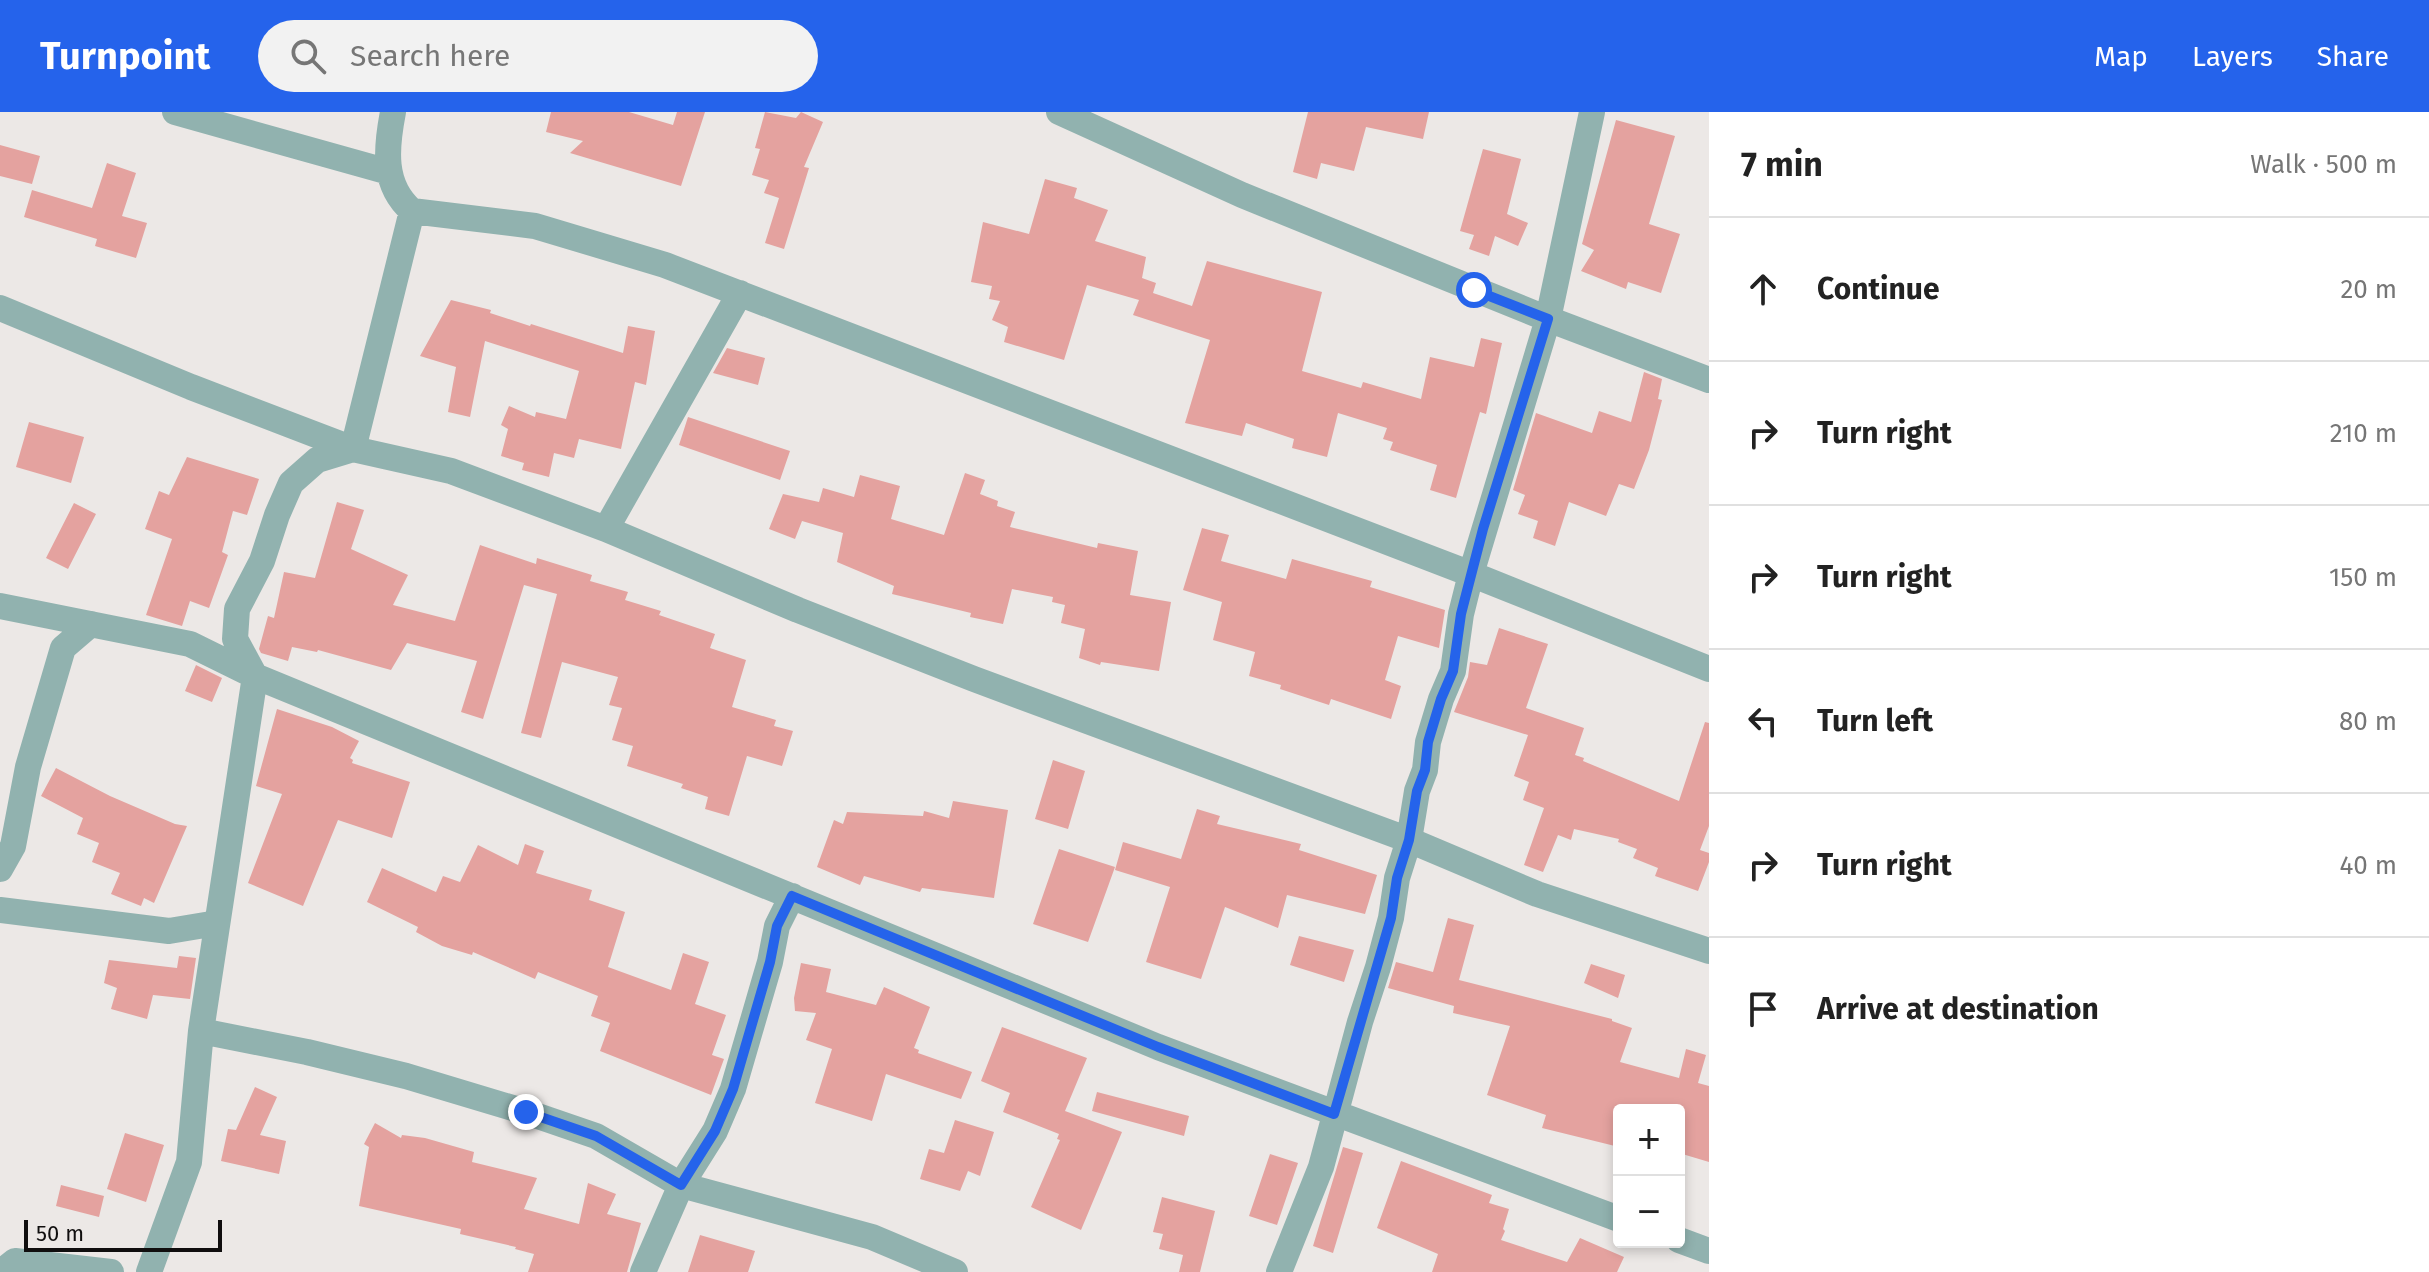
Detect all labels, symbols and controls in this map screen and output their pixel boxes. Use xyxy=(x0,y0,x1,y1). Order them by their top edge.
search box xyxy=(258,20,818,92)
text: Turnpoint xyxy=(40,33,210,79)
icon: search xyxy=(286,34,330,78)
text: Search here xyxy=(350,38,510,74)
text: Map xyxy=(2094,40,2148,73)
text: Layers xyxy=(2192,40,2273,73)
text: Share xyxy=(2317,40,2389,73)
text: 7 min xyxy=(1741,144,1823,185)
text: Walk · 500 m xyxy=(2250,149,2397,180)
icon: ahead xyxy=(1741,267,1785,311)
text: Continue xyxy=(1817,271,1940,307)
route start xyxy=(1456,272,1492,308)
text: 20 m xyxy=(2340,274,2397,305)
icon: right xyxy=(1741,411,1785,455)
text: Turn right xyxy=(1817,415,1952,451)
text: 210 m xyxy=(2330,418,2397,449)
icon: right xyxy=(1741,555,1785,599)
text: Turn right xyxy=(1817,559,1952,595)
text: 150 m xyxy=(2329,562,2397,593)
icon: left xyxy=(1741,699,1785,743)
text: Turn left xyxy=(1817,703,1933,739)
text: 80 m xyxy=(2339,706,2397,737)
icon: right xyxy=(1741,843,1785,887)
text: Turn right xyxy=(1817,847,1952,883)
text: 40 m xyxy=(2339,850,2397,881)
icon: arrive xyxy=(1741,987,1785,1031)
text: Arrive at destination xyxy=(1817,991,2099,1027)
route end xyxy=(508,1094,544,1130)
map controls xyxy=(1613,1104,1685,1248)
button: + xyxy=(1613,1104,1685,1176)
button: − xyxy=(1613,1176,1685,1248)
scale bar xyxy=(24,1216,222,1252)
text: 50 m xyxy=(36,1220,84,1247)

